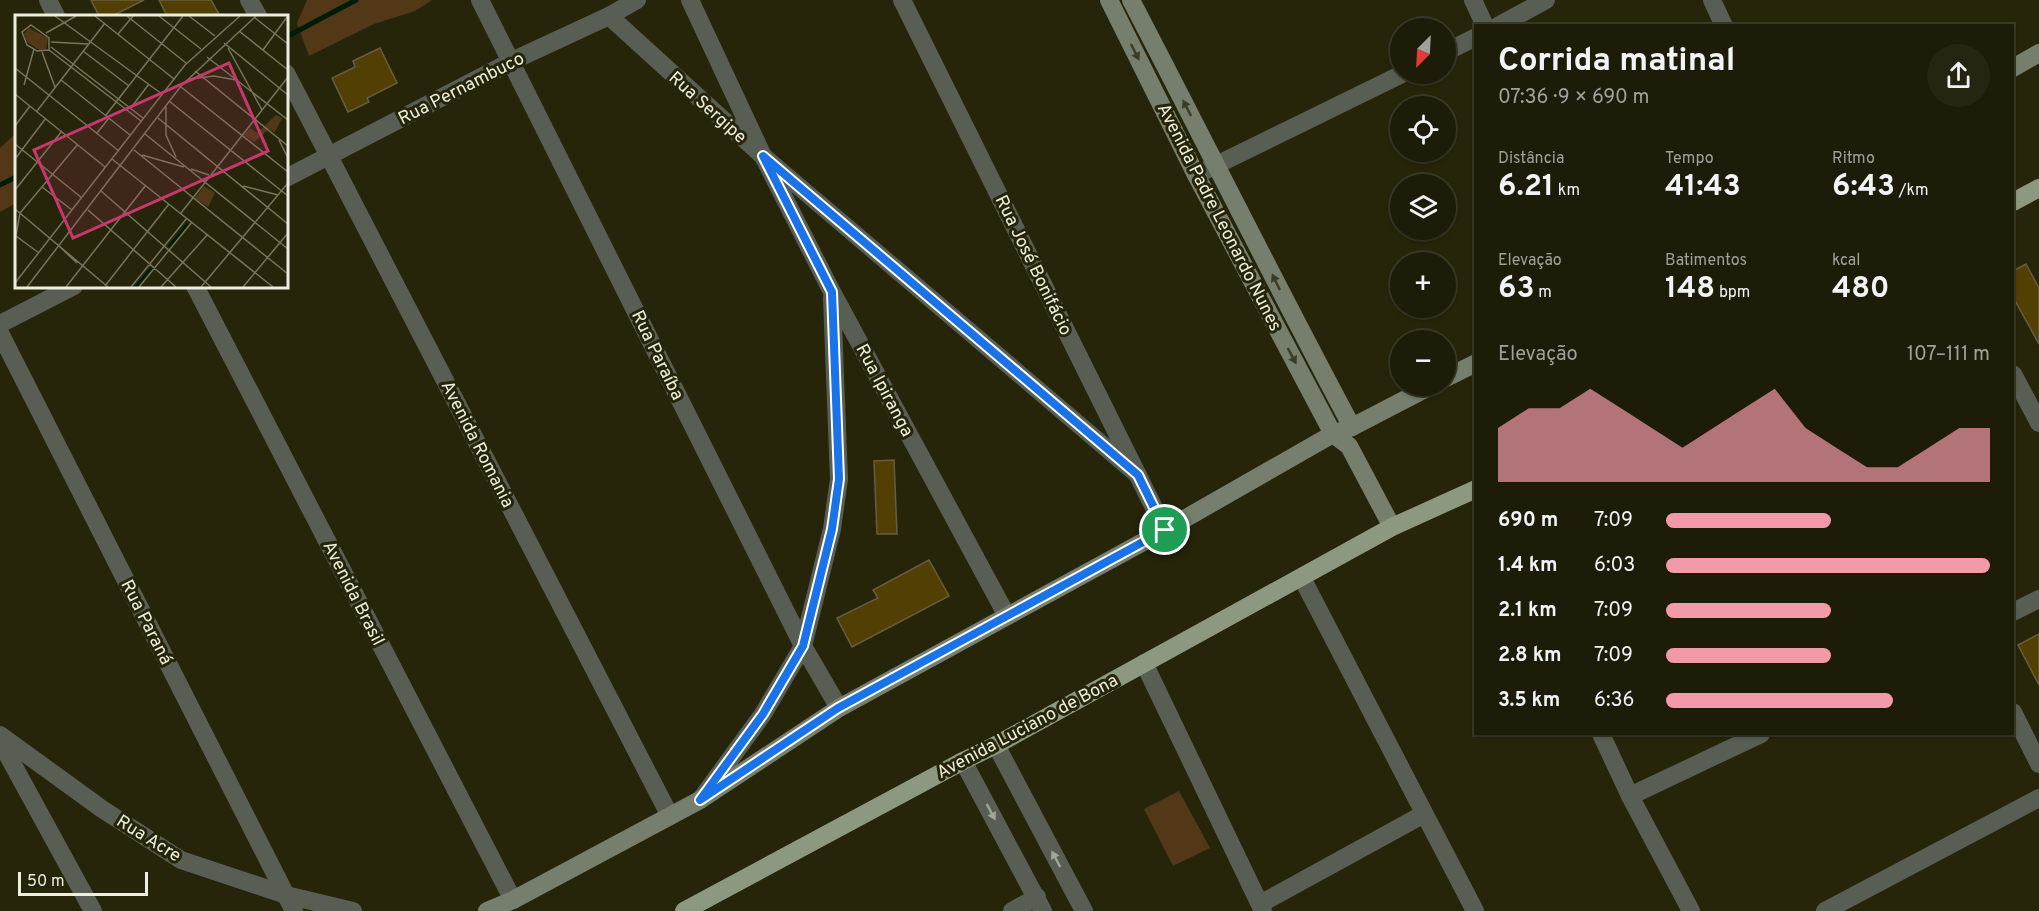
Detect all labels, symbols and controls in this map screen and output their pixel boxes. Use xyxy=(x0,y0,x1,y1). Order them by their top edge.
inset map xyxy=(15,15,288,288)
north arrow xyxy=(1390,18,1456,84)
map controls xyxy=(1390,18,1456,396)
text: Corrida matinal xyxy=(1498,41,1735,83)
one-way arrow xyxy=(1130,44,1140,61)
button: share xyxy=(1927,44,1990,107)
street label: Rua Pernambuco xyxy=(395,48,529,131)
street label: Rua Sergipe xyxy=(663,67,751,149)
text: 07:36 · 9 × 690 m xyxy=(1498,85,1650,111)
button: locate xyxy=(1390,96,1456,162)
one-way arrow xyxy=(1182,99,1192,116)
street label: Avenida Padre Leonardo Nunes xyxy=(1151,100,1286,335)
text: Distância xyxy=(1498,149,1564,169)
text: Tempo xyxy=(1665,149,1714,169)
text: Ritmo xyxy=(1832,149,1875,169)
text: 6.21 xyxy=(1498,169,1554,206)
text: 41:43 xyxy=(1665,169,1741,206)
text: 6:43 xyxy=(1832,169,1895,206)
button: layers xyxy=(1390,174,1456,240)
text: km xyxy=(1554,181,1580,201)
text: /km xyxy=(1895,181,1929,201)
street label: Rua José Bonifácio xyxy=(989,192,1077,340)
text: Elevação xyxy=(1498,251,1562,271)
text: Batimentos xyxy=(1665,251,1747,271)
text: kcal xyxy=(1832,251,1860,271)
button: + xyxy=(1390,252,1456,318)
text: 63 xyxy=(1498,271,1534,308)
text: 148 xyxy=(1665,271,1715,308)
text: 480 xyxy=(1832,271,1889,308)
one-way arrow xyxy=(1271,273,1280,290)
text: m xyxy=(1534,283,1552,303)
text: bpm xyxy=(1715,283,1750,303)
street label: Rua Paraíba xyxy=(625,307,688,404)
button: − xyxy=(1390,330,1456,396)
street label: Rua Ipiranga xyxy=(850,340,918,441)
text: Elevação xyxy=(1498,342,1578,368)
text: 107–111 m xyxy=(1907,342,1990,368)
one-way arrow xyxy=(1287,348,1297,365)
street label: Avenida Romania xyxy=(435,377,519,512)
pin xyxy=(1139,504,1190,555)
text: 690 m xyxy=(1498,508,1558,534)
text: 7:09 xyxy=(1594,508,1633,534)
icon: arrive xyxy=(1148,513,1181,546)
street label: Avenida Brasil xyxy=(316,537,389,650)
text: 1.4 km xyxy=(1498,553,1558,579)
text: 6:03 xyxy=(1594,553,1635,579)
street label: Rua Paraná xyxy=(114,576,177,669)
text: 2.1 km xyxy=(1498,598,1557,624)
text: 7:09 xyxy=(1594,598,1633,624)
text: 2.8 km xyxy=(1498,643,1561,669)
text: 7:09 xyxy=(1594,643,1633,669)
street label: Avenida Luciano de Bona xyxy=(933,670,1123,785)
text: 3.5 km xyxy=(1498,688,1560,714)
text: 6:36 xyxy=(1594,688,1634,714)
one-way arrow xyxy=(986,804,996,821)
street label: Rua Acre xyxy=(111,810,185,868)
one-way arrow xyxy=(1052,850,1062,868)
scale bar xyxy=(18,869,148,896)
text: 50 m xyxy=(27,872,65,892)

